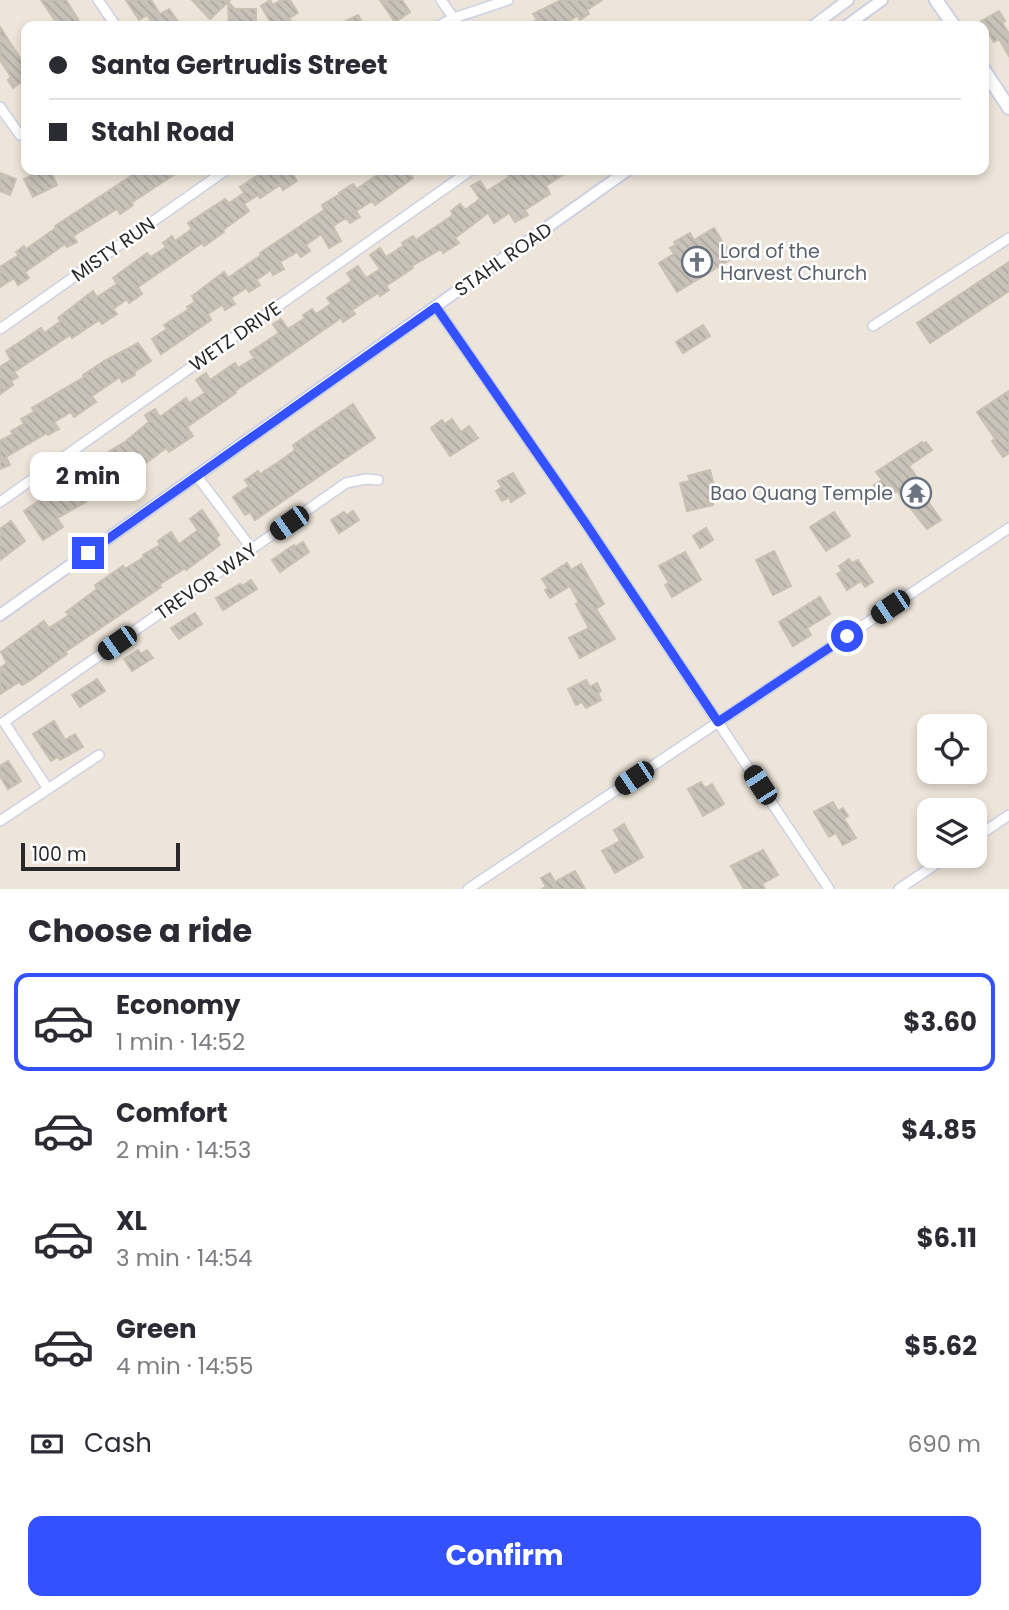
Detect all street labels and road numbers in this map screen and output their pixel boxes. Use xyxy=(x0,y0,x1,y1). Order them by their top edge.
street label: MISTY RUN xyxy=(66,211,161,288)
street label: STAHL ROAD xyxy=(449,216,557,303)
street label: WETZ DRIVE xyxy=(184,295,287,378)
street label: TREVOR WAY xyxy=(150,536,263,626)

